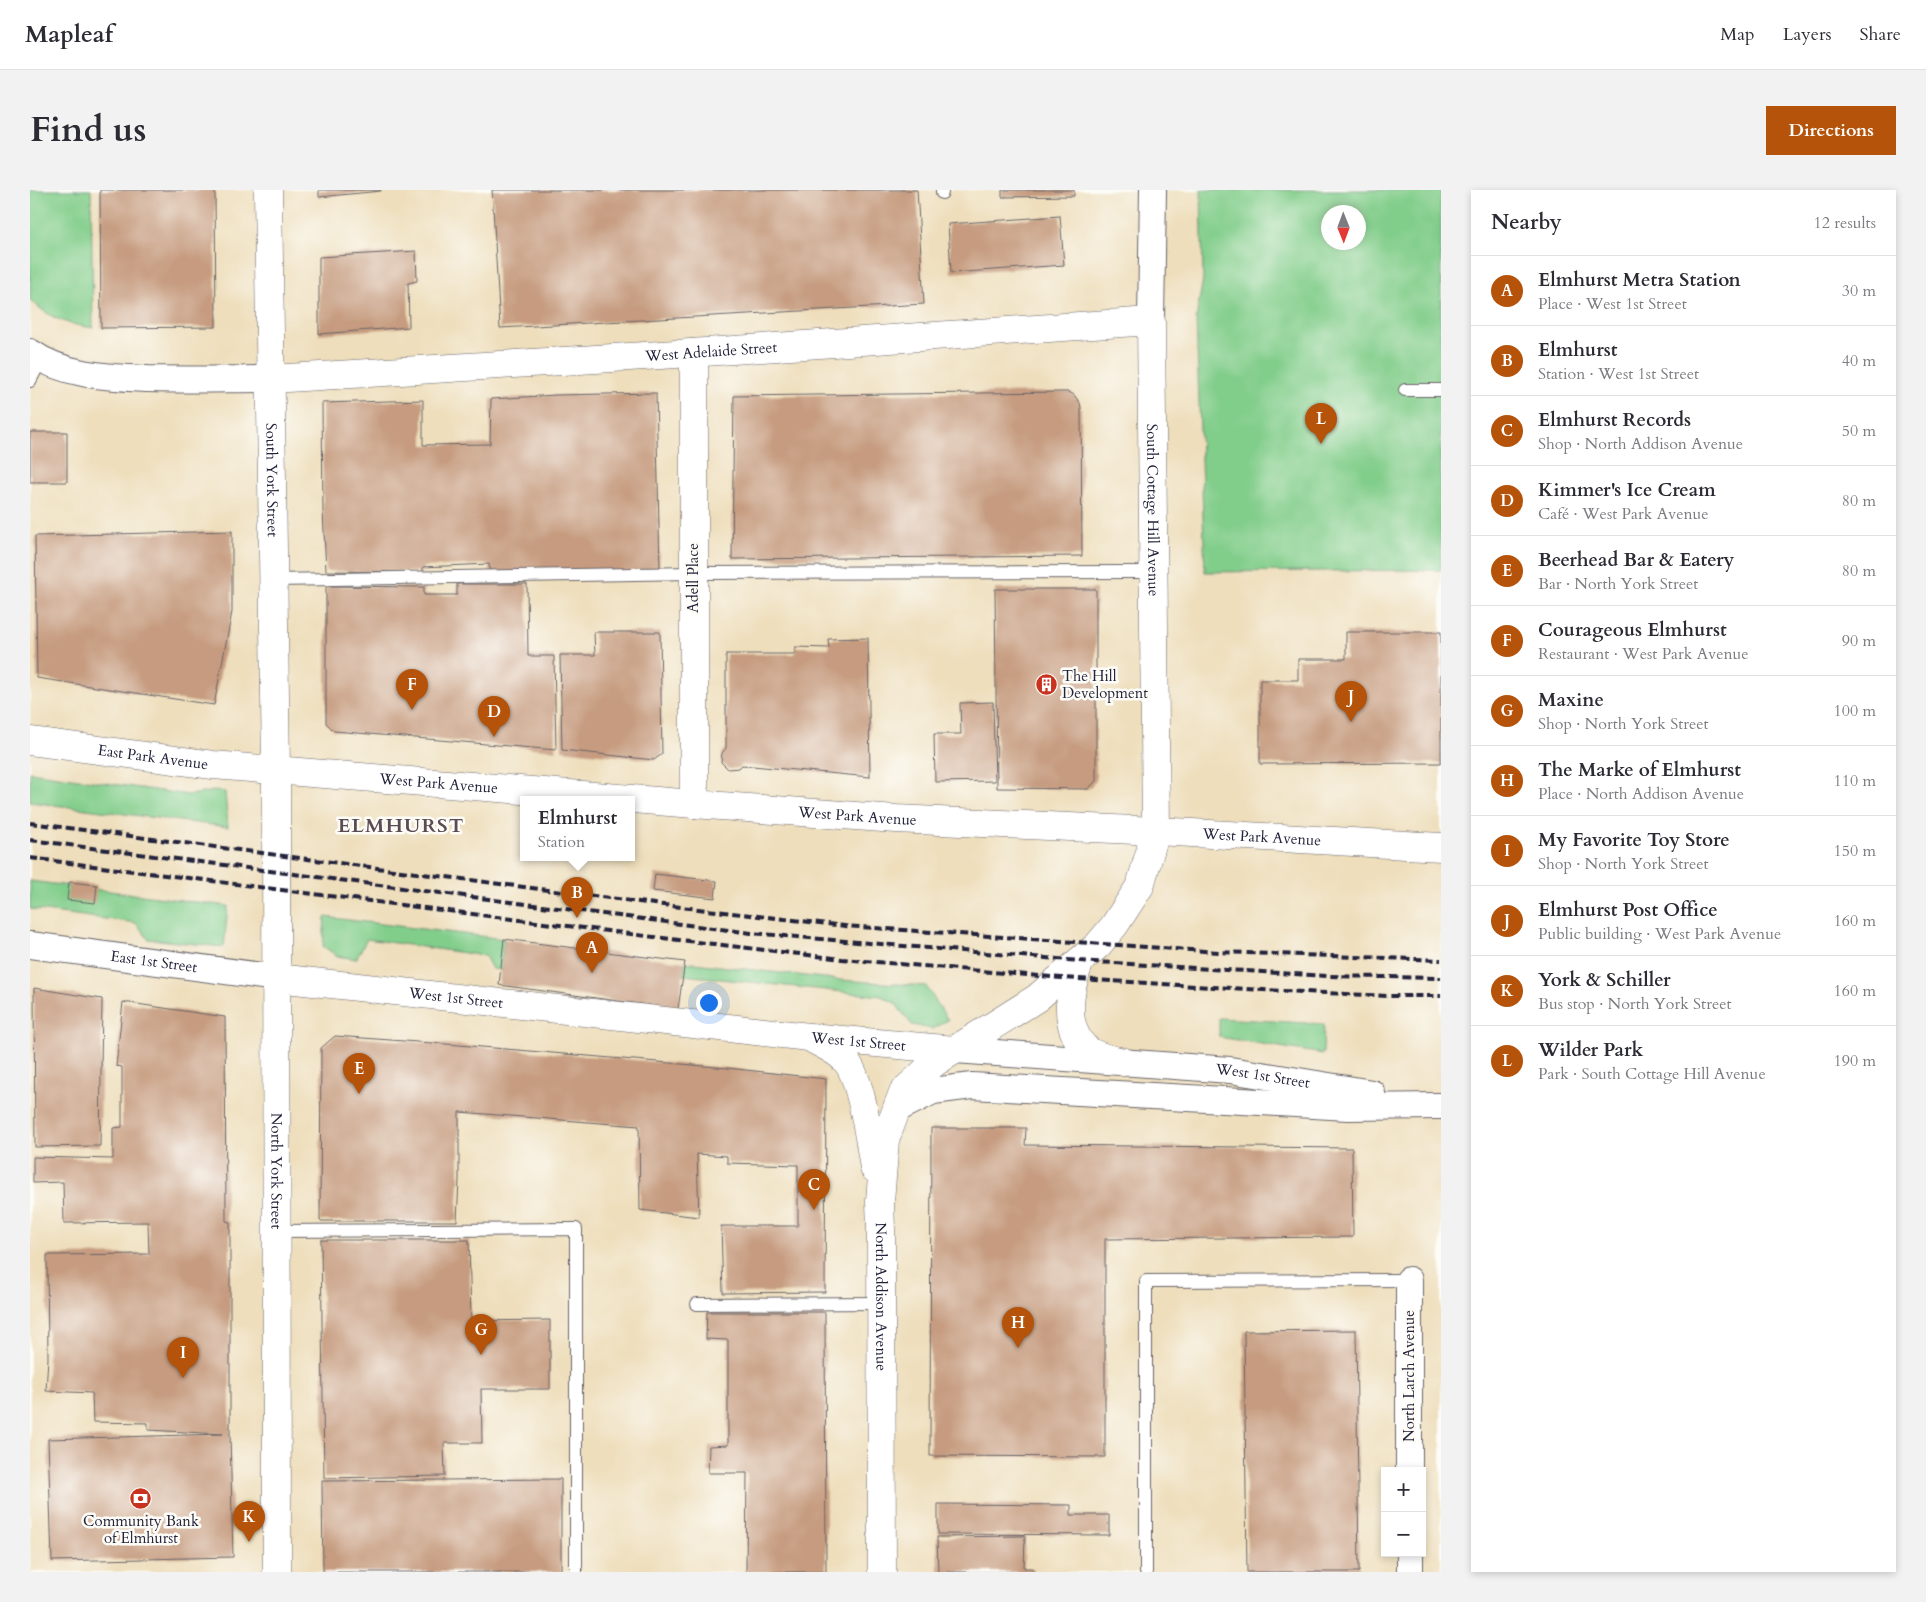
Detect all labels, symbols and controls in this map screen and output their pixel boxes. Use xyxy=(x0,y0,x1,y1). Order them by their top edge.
text: Mapleaf xyxy=(25,18,113,51)
text: Map xyxy=(1720,22,1755,47)
text: Layers xyxy=(1783,22,1832,47)
text: Share xyxy=(1860,22,1901,47)
text: Find us xyxy=(30,106,146,154)
button: Directions xyxy=(1766,106,1896,155)
north arrow xyxy=(1321,205,1366,250)
text: Nearby xyxy=(1491,208,1562,237)
text: 12 results xyxy=(1814,212,1876,234)
text: Elmhurst Metra Station xyxy=(1538,267,1741,293)
text: A xyxy=(1501,280,1513,302)
text: 30 m xyxy=(1842,280,1876,302)
text: Place · West 1st Street xyxy=(1538,293,1687,315)
street label: West Adelaide Street xyxy=(644,337,778,366)
text: Elmhurst xyxy=(1538,337,1618,363)
text: B xyxy=(1501,350,1513,372)
text: 40 m xyxy=(1842,350,1876,372)
text: Station · West 1st Street xyxy=(1538,363,1699,385)
pin: L xyxy=(1305,403,1337,444)
text: Elmhurst Records xyxy=(1538,407,1691,433)
text: C xyxy=(1501,420,1513,442)
text: 50 m xyxy=(1842,420,1876,442)
street label: South York Street xyxy=(261,423,283,537)
street label: South Cottage Hill Avenue xyxy=(1142,424,1164,597)
text: Shop · North Addison Avenue xyxy=(1538,433,1743,455)
text: Kimmer's Ice Cream xyxy=(1538,477,1716,503)
text: D xyxy=(1500,490,1514,512)
text: 80 m xyxy=(1842,490,1876,512)
text: Café · West Park Avenue xyxy=(1538,503,1709,525)
street label: Adell Place xyxy=(683,543,703,613)
text: Beerhead Bar & Eatery xyxy=(1538,547,1734,573)
text: E xyxy=(1502,560,1512,582)
text: 80 m xyxy=(1842,560,1876,582)
text: Bar · North York Street xyxy=(1538,573,1698,595)
text: Courageous Elmhurst xyxy=(1538,617,1727,643)
text: F xyxy=(1502,630,1512,652)
text: 90 m xyxy=(1842,630,1876,652)
text: Restaurant · West Park Avenue xyxy=(1538,643,1749,665)
place label: The Hill Development xyxy=(1062,666,1148,703)
pin: F xyxy=(396,669,428,710)
building icon: The Hill Development xyxy=(1034,673,1058,697)
pin: J xyxy=(1335,681,1367,722)
text: Maxine xyxy=(1538,687,1604,713)
pin: D xyxy=(478,696,510,737)
text: G xyxy=(1500,700,1514,722)
text: 100 m xyxy=(1834,700,1876,722)
text: Shop · North York Street xyxy=(1538,713,1709,735)
street label: East Park Avenue xyxy=(97,740,210,774)
text: The Marke of Elmhurst xyxy=(1538,757,1741,783)
street label: West Park Avenue xyxy=(378,768,499,798)
text: H xyxy=(1500,770,1514,792)
text: 110 m xyxy=(1834,770,1876,792)
text: Place · North Addison Avenue xyxy=(1538,783,1744,805)
popup xyxy=(520,796,635,861)
street label: West Park Avenue xyxy=(796,802,917,830)
text: Elmhurst xyxy=(538,805,617,831)
district label: ELMHURST xyxy=(338,812,464,839)
street label: West Park Avenue xyxy=(1201,824,1322,850)
text: My Favorite Toy Store xyxy=(1538,827,1730,853)
text: Station xyxy=(538,831,585,853)
text: I xyxy=(1504,840,1510,862)
text: 150 m xyxy=(1834,840,1876,862)
text: Shop · North York Street xyxy=(1538,853,1709,875)
pin: B xyxy=(561,877,593,918)
text: Elmhurst Post Office xyxy=(1538,897,1718,923)
text: J xyxy=(1504,910,1510,932)
text: 160 m xyxy=(1834,910,1876,932)
text: Public building · West Park Avenue xyxy=(1538,923,1781,945)
pin: A xyxy=(576,932,608,973)
street label: East 1st Street xyxy=(109,946,199,977)
text: York & Schiller xyxy=(1538,967,1671,993)
text: K xyxy=(1501,980,1513,1002)
text: 160 m xyxy=(1834,980,1876,1002)
street label: West 1st Street xyxy=(407,983,504,1013)
your location xyxy=(696,990,722,1016)
text: Bus stop · North York Street xyxy=(1538,993,1732,1015)
street label: West 1st Street xyxy=(809,1027,907,1056)
text: Wilder Park xyxy=(1538,1037,1643,1063)
text: L xyxy=(1502,1050,1512,1072)
text: 190 m xyxy=(1834,1050,1876,1072)
pin: E xyxy=(343,1053,375,1094)
street label: West 1st Street xyxy=(1214,1059,1311,1093)
text: Park · South Cottage Hill Avenue xyxy=(1538,1063,1766,1085)
street label: North York Street xyxy=(266,1113,287,1229)
pin: C xyxy=(798,1169,830,1210)
street label: North Addison Avenue xyxy=(871,1222,891,1371)
pin: H xyxy=(1002,1307,1034,1348)
street label: North Larch Avenue xyxy=(1399,1310,1419,1442)
pin: G xyxy=(465,1314,497,1355)
pin: I xyxy=(167,1337,199,1378)
map controls xyxy=(1381,1467,1426,1557)
button: + xyxy=(1381,1467,1426,1512)
bank icon: Community Bank of Elmhurst xyxy=(129,1486,153,1510)
pin: K xyxy=(233,1501,265,1542)
place label: Community Bank of Elmhurst xyxy=(83,1511,199,1548)
button: − xyxy=(1381,1512,1426,1557)

